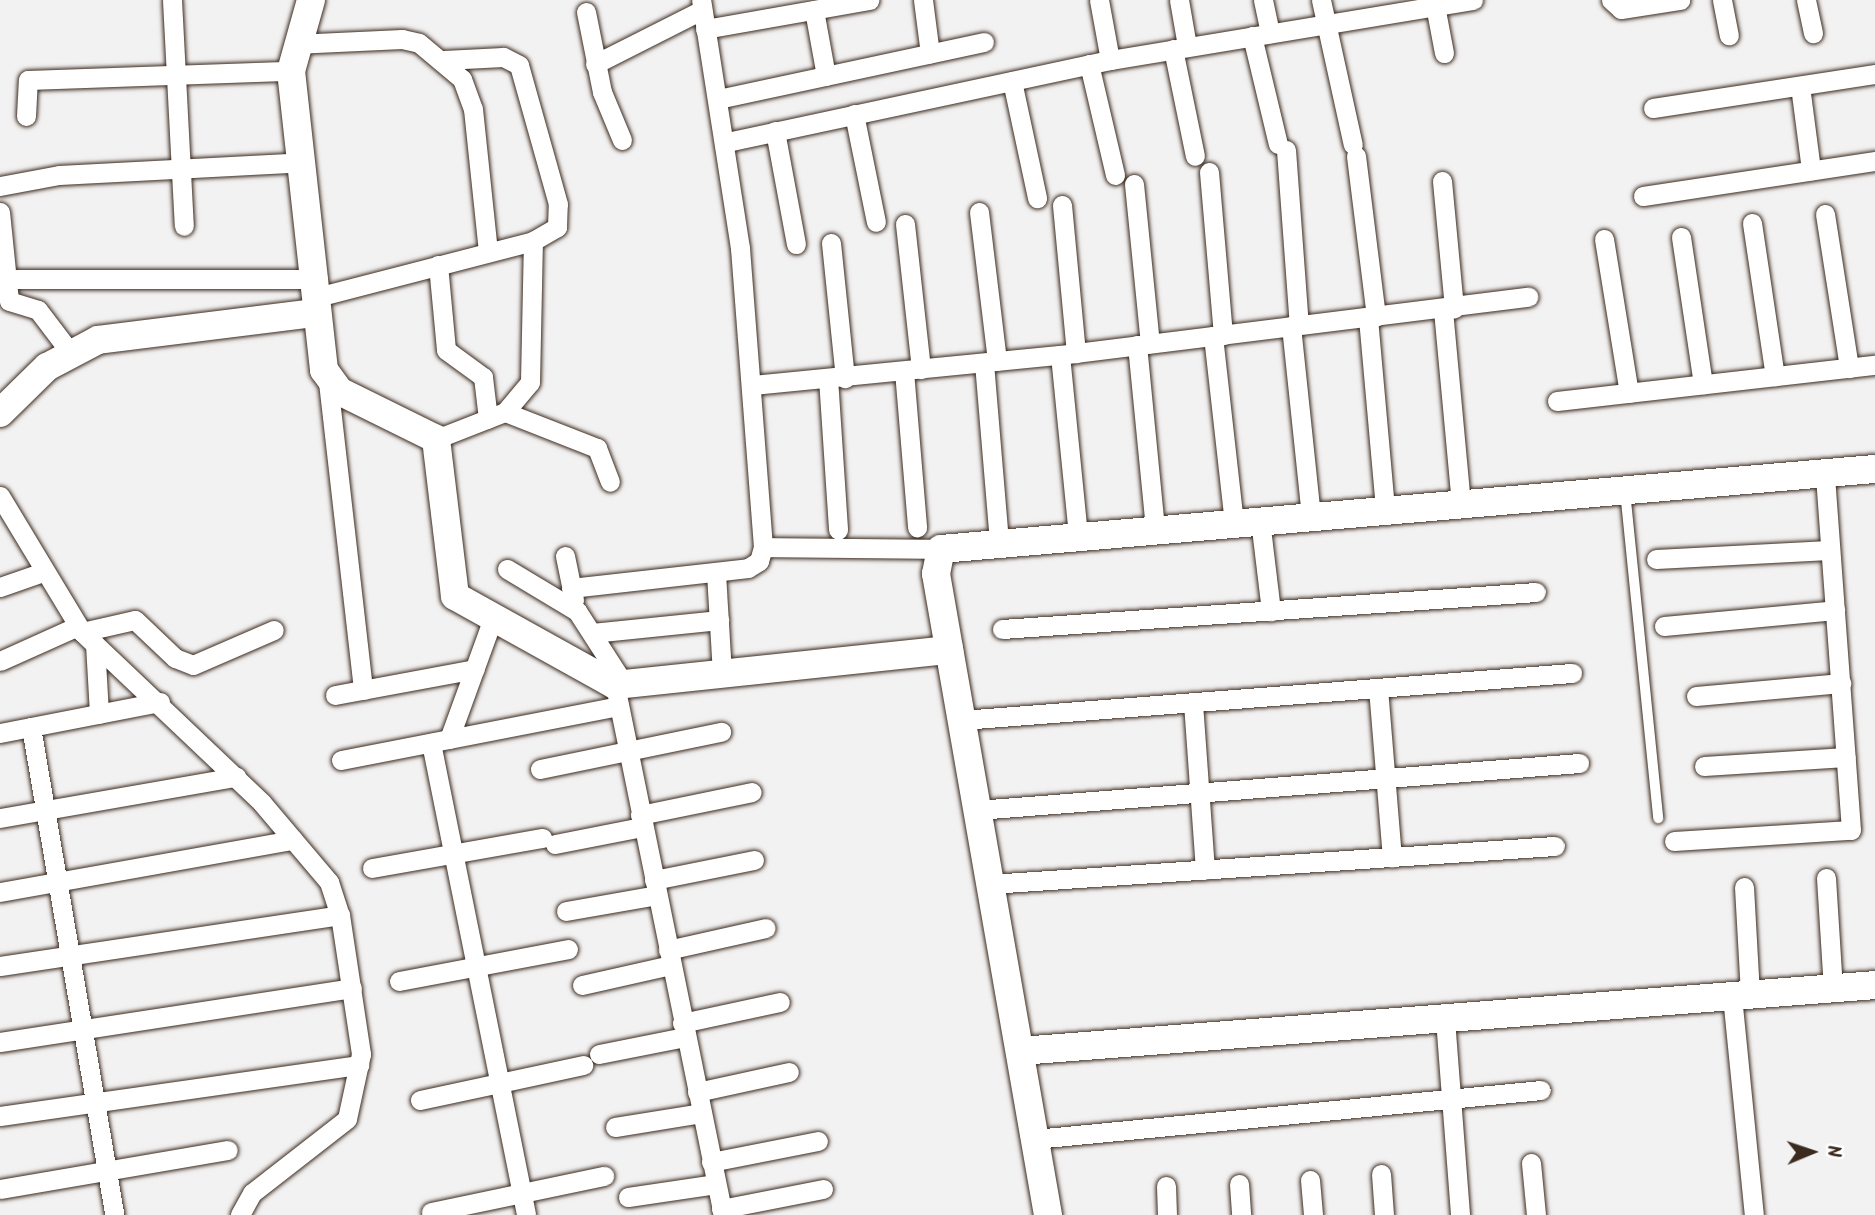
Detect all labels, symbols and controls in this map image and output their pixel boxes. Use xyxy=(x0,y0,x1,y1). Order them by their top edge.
north arrow xyxy=(1777,1117,1847,1187)
text: N xyxy=(1818,1145,1848,1158)

